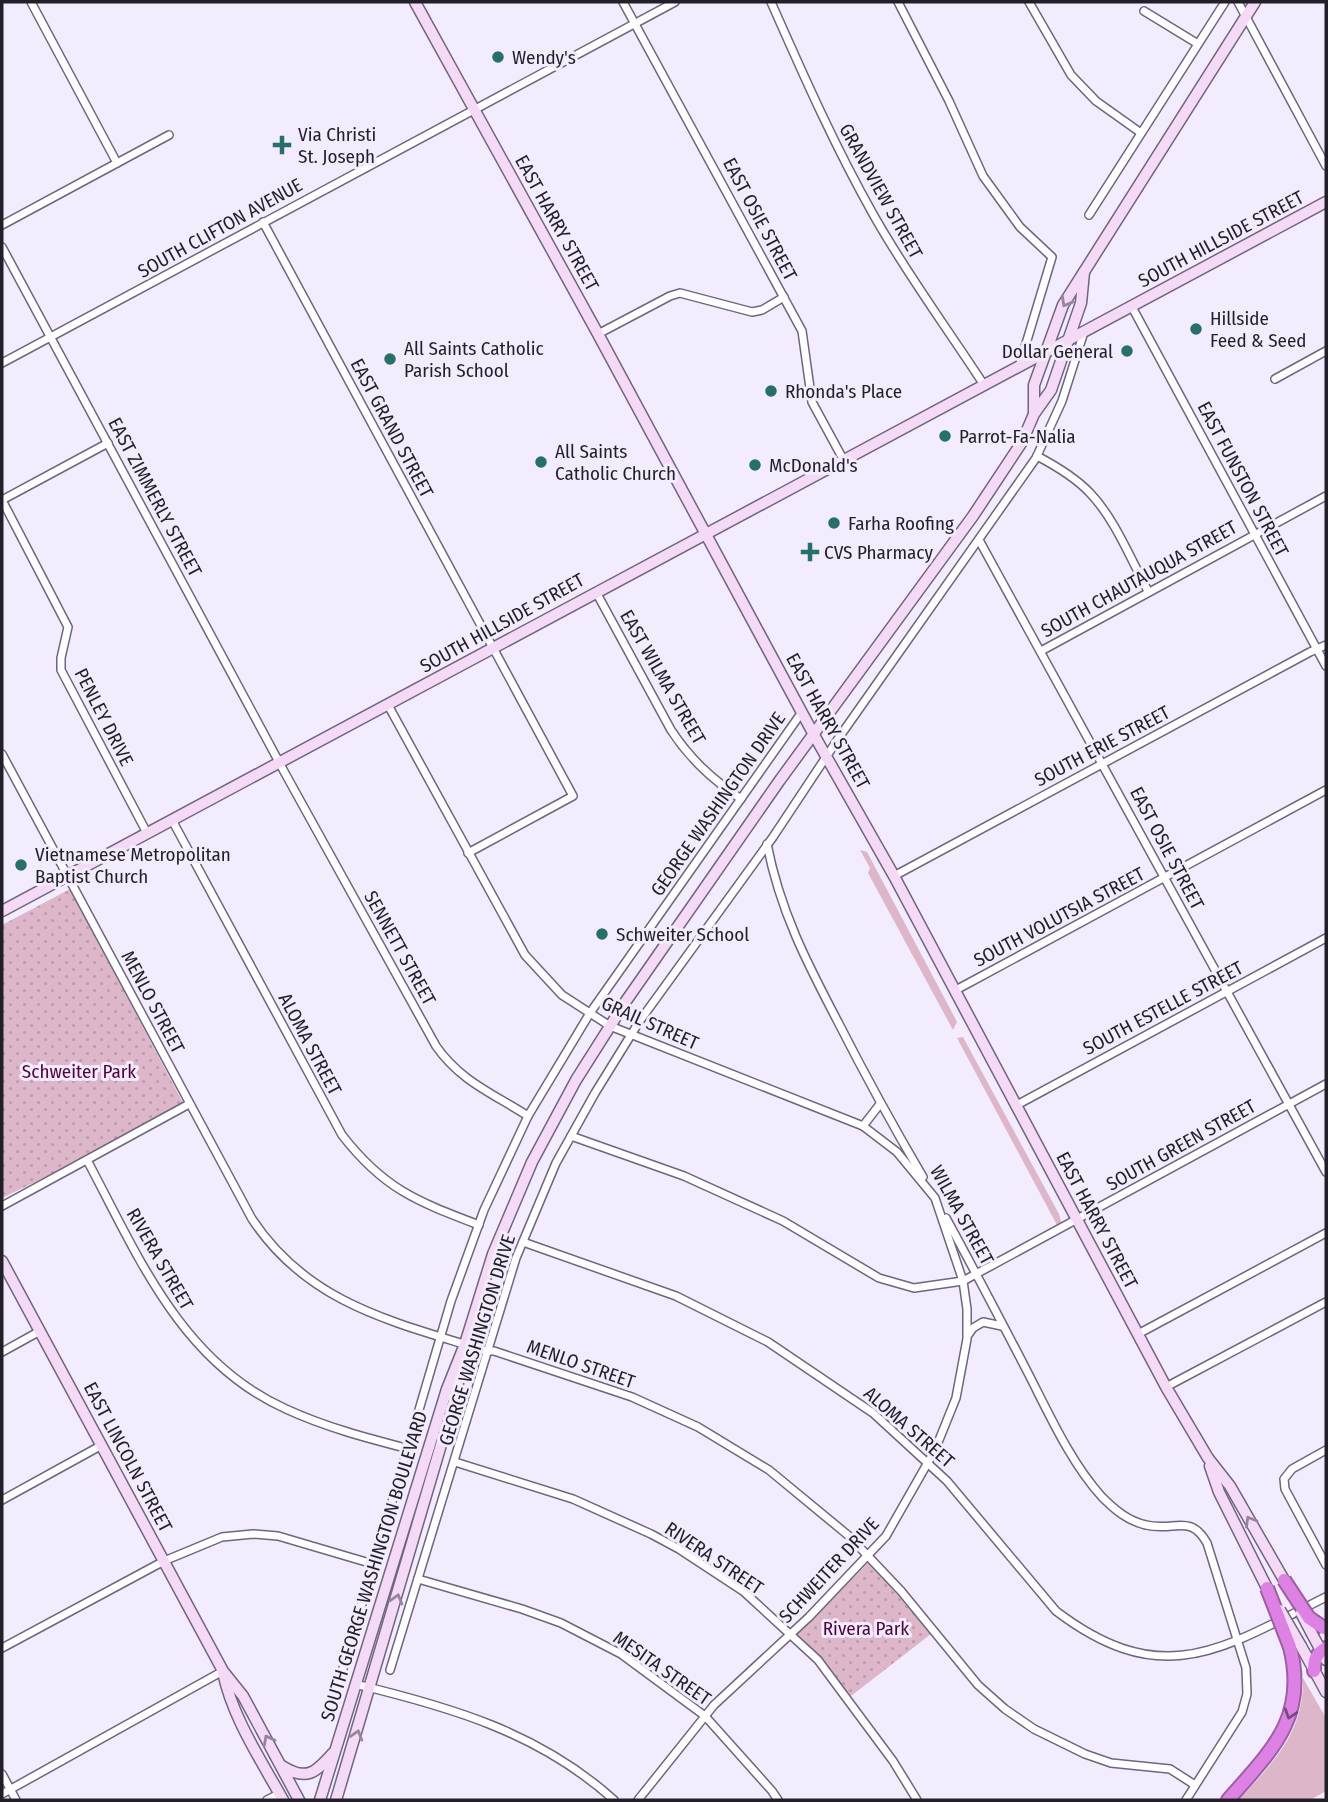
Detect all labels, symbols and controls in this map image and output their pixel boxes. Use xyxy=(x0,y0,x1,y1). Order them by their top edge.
place label: Wendy's xyxy=(512,46,576,69)
marker: Wendy's xyxy=(490,49,506,65)
street label: GRANDVIEW STREET xyxy=(834,120,928,263)
place label: Via Christi St. Joseph xyxy=(298,123,376,168)
marker: Via Christi St. Joseph xyxy=(272,135,292,155)
street label: EAST HARRY STREET xyxy=(510,151,604,295)
street label: EAST OSIE STREET xyxy=(718,154,802,284)
street label: SOUTH CLIFTON AVENUE xyxy=(134,173,306,283)
street label: SOUTH HILLSIDE STREET xyxy=(1134,186,1308,292)
one-way arrow xyxy=(1061,295,1074,307)
place label: Hillside Feed & Seed xyxy=(1210,307,1307,352)
marker: Hillside Feed & Seed xyxy=(1188,321,1204,337)
place label: All Saints Catholic Parish School xyxy=(404,337,544,382)
place label: Dollar General xyxy=(1002,340,1113,363)
marker: Dollar General xyxy=(1119,343,1135,359)
marker: All Saints Catholic Parish School xyxy=(382,351,398,367)
street label: EAST GRAND STREET xyxy=(346,355,438,502)
place label: Rhonda's Place xyxy=(785,380,902,403)
marker: Rhonda's Place xyxy=(763,383,779,399)
street label: EAST FUNSTON STREET xyxy=(1192,398,1294,561)
street label: EAST ZIMMERLY STREET xyxy=(103,414,207,581)
place label: Parrot-Fa-Nalia xyxy=(959,425,1076,448)
marker: Parrot-Fa-Nalia xyxy=(937,428,953,444)
place label: All Saints Catholic Church xyxy=(555,440,676,485)
marker: All Saints Catholic Church xyxy=(533,454,549,470)
place label: McDonald's xyxy=(769,454,858,477)
marker: McDonald's xyxy=(747,457,763,473)
place label: Farha Roofing xyxy=(848,512,954,535)
marker: Farha Roofing xyxy=(826,515,842,531)
street label: SOUTH CHAUTAUQUA STREET xyxy=(1037,515,1241,642)
place label: CVS Pharmacy xyxy=(824,541,933,564)
marker: CVS Pharmacy xyxy=(802,544,818,560)
street label: SOUTH HILLSIDE STREET xyxy=(416,568,588,678)
street label: EAST WILMA STREET xyxy=(615,606,711,748)
street label: EAST HARRY STREET xyxy=(781,649,875,793)
street label: PENLEY DRIVE xyxy=(70,664,138,770)
street label: SOUTH ERIE STREET xyxy=(1031,701,1174,791)
street label: GEORGE WASHINGTON DRIVE xyxy=(646,708,790,900)
street label: EAST OSIE STREET xyxy=(1125,783,1209,913)
place label: Vietnamese Metropolitan Baptist Church xyxy=(35,843,231,888)
marker: Vietnamese Metropolitan Baptist Church xyxy=(13,857,29,873)
street label: SOUTH VOLUTSIA STREET xyxy=(970,862,1148,972)
street label: SENNETT STREET xyxy=(359,887,441,1009)
place label: Schweiter School xyxy=(616,923,749,946)
marker: Schweiter School xyxy=(594,926,610,942)
street label: MENLO STREET xyxy=(116,947,190,1057)
street label: SOUTH ESTELLE STREET xyxy=(1079,956,1247,1060)
street label: ALOMA STREET xyxy=(274,989,347,1099)
street label: GRAIL STREET xyxy=(598,991,702,1055)
park label: Schweiter Park xyxy=(22,1060,136,1083)
street label: SOUTH GREEN STREET xyxy=(1102,1094,1260,1196)
street label: EAST HARRY STREET xyxy=(1051,1148,1143,1293)
street label: WILMA STREET xyxy=(925,1161,999,1269)
street label: RIVERA STREET xyxy=(122,1204,198,1314)
street label: GEORGE WASHINGTON DRIVE xyxy=(434,1232,520,1448)
street label: MENLO STREET xyxy=(524,1335,638,1393)
street label: EAST LINCOLN STREET xyxy=(79,1378,177,1536)
street label: ALOMA STREET xyxy=(859,1382,959,1473)
street label: SOUTH GEORGE WASHINGTON BOULEVARD xyxy=(316,1408,432,1724)
street label: SCHWEITER DRIVE xyxy=(774,1512,884,1628)
one-way arrow xyxy=(1245,1516,1258,1528)
street label: RIVERA STREET xyxy=(661,1517,768,1599)
one-way arrow xyxy=(388,1593,403,1605)
park label: Rivera Park xyxy=(823,1617,909,1640)
street label: MESITA STREET xyxy=(609,1626,715,1710)
one-way arrow xyxy=(1284,1707,1298,1719)
one-way arrow xyxy=(348,1729,363,1741)
one-way arrow xyxy=(263,1734,276,1747)

